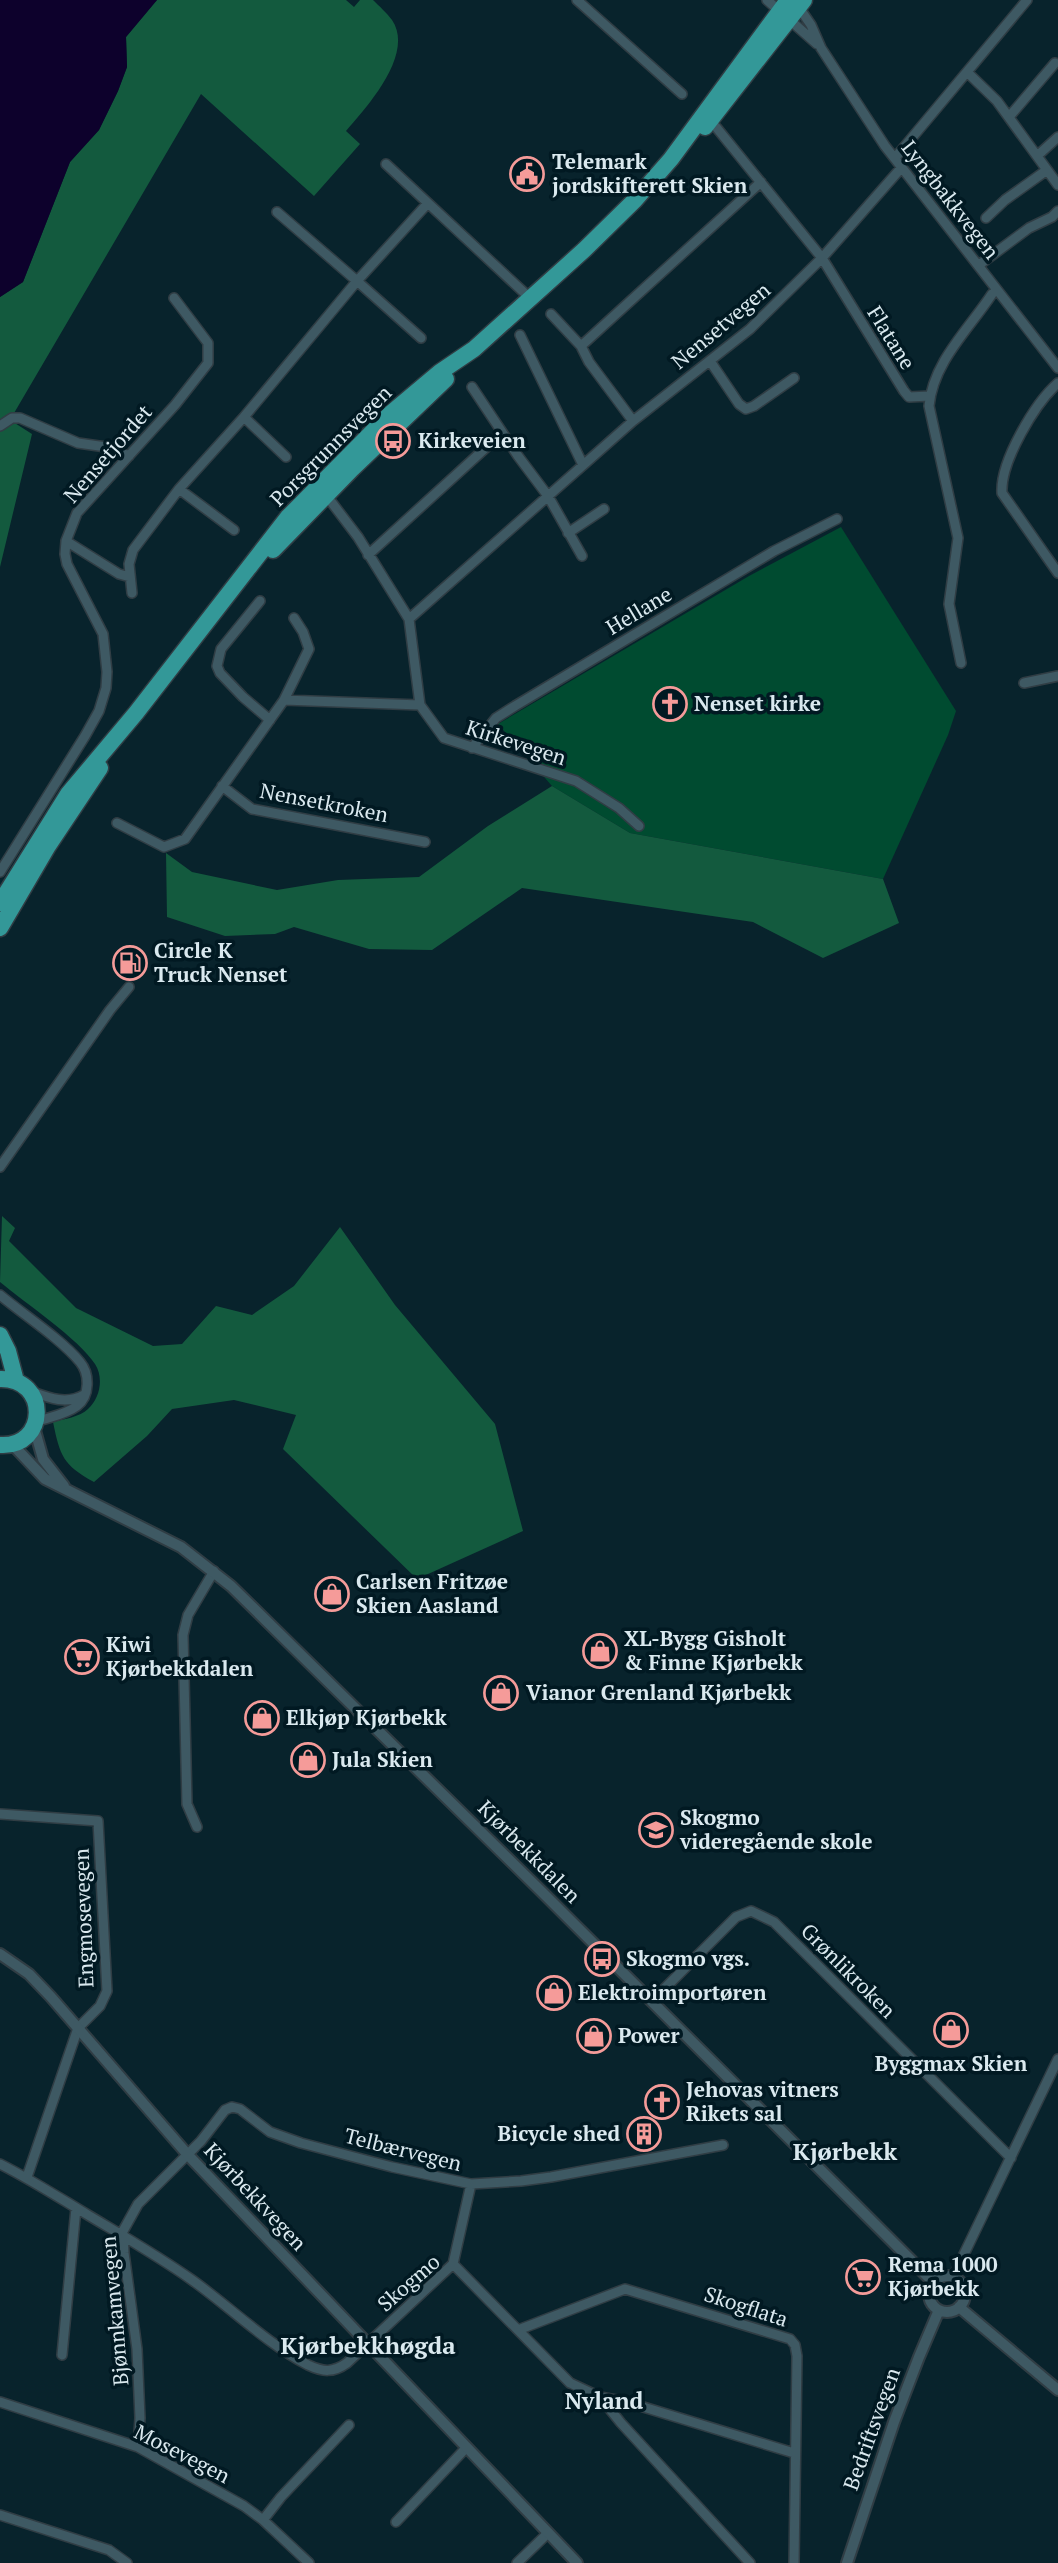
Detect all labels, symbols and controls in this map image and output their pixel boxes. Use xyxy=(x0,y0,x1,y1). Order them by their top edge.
street label: Lyngbakkvegen xyxy=(896,134,1006,265)
place label: Telemark jordskifterett Skien xyxy=(552,147,748,199)
public building icon: Telemark jordskifterett Skien xyxy=(508,155,546,193)
street label: Nensetvegen xyxy=(665,275,776,375)
street label: Flatane xyxy=(861,300,922,374)
street label: Porsgrunnsvegen xyxy=(264,378,397,512)
street label: Nensetjordet xyxy=(57,398,158,508)
bus stop icon: Kirkeveien xyxy=(374,422,412,460)
place label: Kirkeveien xyxy=(418,426,526,454)
street label: Hellane xyxy=(600,580,677,641)
church icon: Nenset kirke xyxy=(651,685,689,723)
place label: Nenset kirke xyxy=(694,689,821,717)
street label: Kirkevegen xyxy=(463,713,570,772)
street label: Nensetkroken xyxy=(258,776,391,828)
place label: Circle K Truck Nenset xyxy=(154,936,288,988)
fuel station icon: Circle K Truck Nenset xyxy=(111,944,149,982)
place label: Carlsen Fritzøe Skien Aasland xyxy=(356,1567,508,1619)
shop icon: Carlsen Fritzøe Skien Aasland xyxy=(313,1575,351,1613)
place label: XL-Bygg Gisholt & Finne Kjørbekk xyxy=(624,1624,804,1676)
place label: Kiwi Kjørbekkdalen xyxy=(106,1630,254,1682)
shop icon: XL-Bygg Gisholt & Finne Kjørbekk xyxy=(581,1632,619,1670)
supermarket icon: Kiwi Kjørbekkdalen xyxy=(63,1638,101,1676)
shop icon: Vianor Grenland Kjørbekk xyxy=(482,1674,520,1712)
place label: Vianor Grenland Kjørbekk xyxy=(526,1678,792,1706)
shop icon: Elkjøp Kjørbekk xyxy=(243,1699,281,1737)
place label: Elkjøp Kjørbekk xyxy=(286,1703,448,1731)
shop icon: Jula Skien xyxy=(289,1741,327,1779)
place label: Jula Skien xyxy=(332,1745,433,1773)
street label: Kjørbekkdalen xyxy=(472,1794,588,1909)
place label: Skogmo videregående skole xyxy=(679,1803,873,1855)
school or university icon: Skogmo videregående skole xyxy=(637,1811,675,1849)
street label: Engmosevegen xyxy=(67,1847,99,1988)
street label: Grønlikroken xyxy=(795,1917,903,2024)
bus stop icon: Skogmo vgs. xyxy=(583,1940,621,1978)
place label: Skogmo vgs. xyxy=(626,1944,750,1972)
shop icon: Elektroimportøren xyxy=(535,1974,573,2012)
place label: Elektroimportøren xyxy=(578,1978,767,2006)
shop icon: Byggmax Skien xyxy=(932,2011,970,2049)
shop icon: Power xyxy=(575,2017,613,2055)
place label: Power xyxy=(618,2021,680,2049)
place label: Byggmax Skien xyxy=(875,2049,1028,2077)
place label: Jehovas vitners Rikets sal xyxy=(686,2075,839,2127)
church icon: Jehovas vitners Rikets sal xyxy=(643,2083,681,2121)
building icon: Bicycle shed xyxy=(625,2115,663,2153)
place label: Bicycle shed xyxy=(498,2119,620,2147)
street label: Telbærvegen xyxy=(342,2121,465,2177)
district label: Kjørbekk xyxy=(793,2135,897,2167)
street label: Kjørbekkvegen xyxy=(198,2136,313,2257)
street label: Bjønnkamvegen xyxy=(93,2235,134,2387)
street label: Skogmo xyxy=(371,2247,446,2317)
place label: Rema 1000 Kjørbekk xyxy=(888,2250,998,2302)
supermarket icon: Rema 1000 Kjørbekk xyxy=(844,2258,882,2296)
street label: Skogflata xyxy=(701,2279,792,2333)
district label: Kjørbekkhøgda xyxy=(280,2329,456,2361)
street label: Bedriftsvegen xyxy=(836,2363,906,2494)
district label: Nyland xyxy=(565,2385,644,2416)
street label: Mosevegen xyxy=(130,2417,236,2489)

